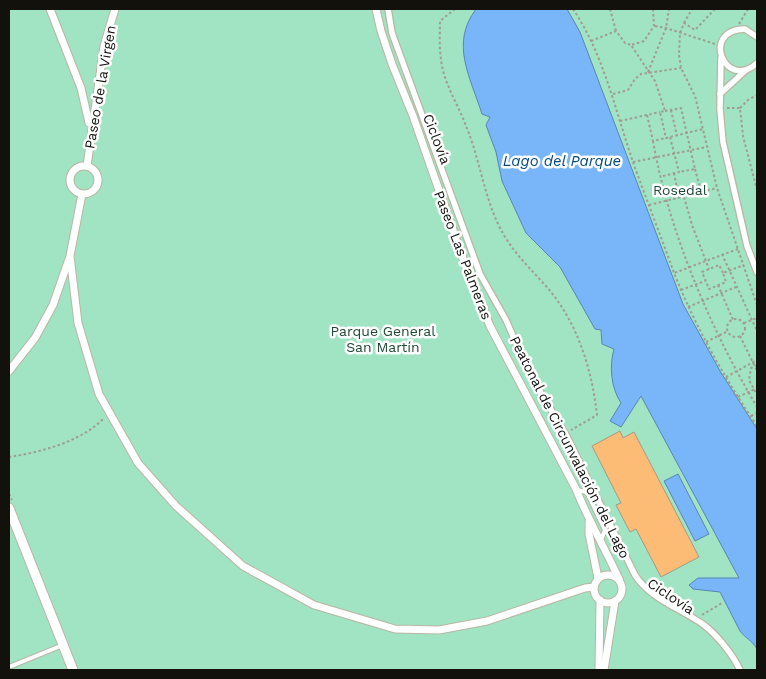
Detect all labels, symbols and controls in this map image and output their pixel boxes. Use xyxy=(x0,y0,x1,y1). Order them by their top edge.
street label: Paseo de la Virgen xyxy=(81,24,119,150)
street label: Ciclovía xyxy=(420,111,454,167)
water label: Lago del Parque xyxy=(503,152,621,170)
park label: Rosedal xyxy=(653,182,708,198)
street label: Paseo Las Palmeras xyxy=(431,188,495,322)
park label: Parque General San Martín xyxy=(331,323,436,355)
street label: Peatonal de Circunvalación del Lago xyxy=(507,333,633,561)
street label: Ciclovía xyxy=(645,575,697,617)

